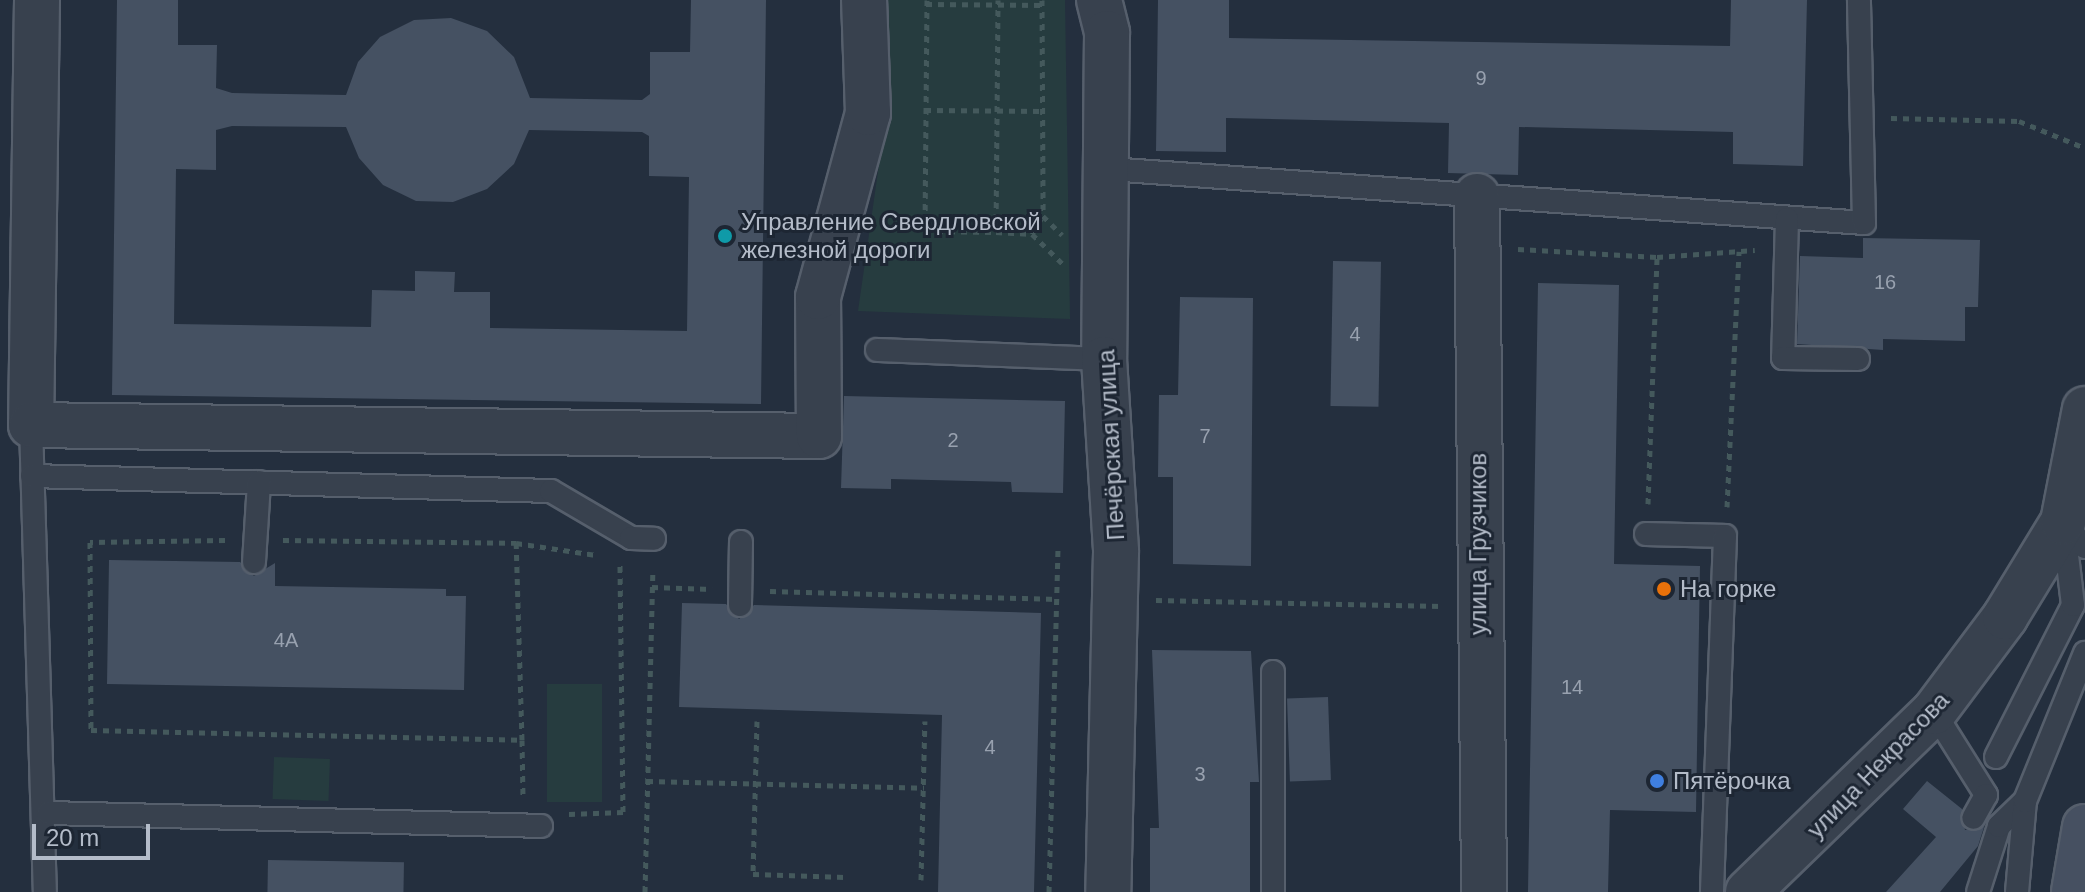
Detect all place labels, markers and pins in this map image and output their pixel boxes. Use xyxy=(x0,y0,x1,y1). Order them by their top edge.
place label: Управление Свердловской железной дороги xyxy=(741,208,1041,264)
marker: Управление Свердловской железной дороги xyxy=(716,227,734,245)
place label: На горке xyxy=(1680,575,1776,603)
marker: На горке xyxy=(1655,580,1673,598)
place label: Пятёрочка xyxy=(1673,767,1791,795)
marker: Пятёрочка xyxy=(1648,772,1666,790)

